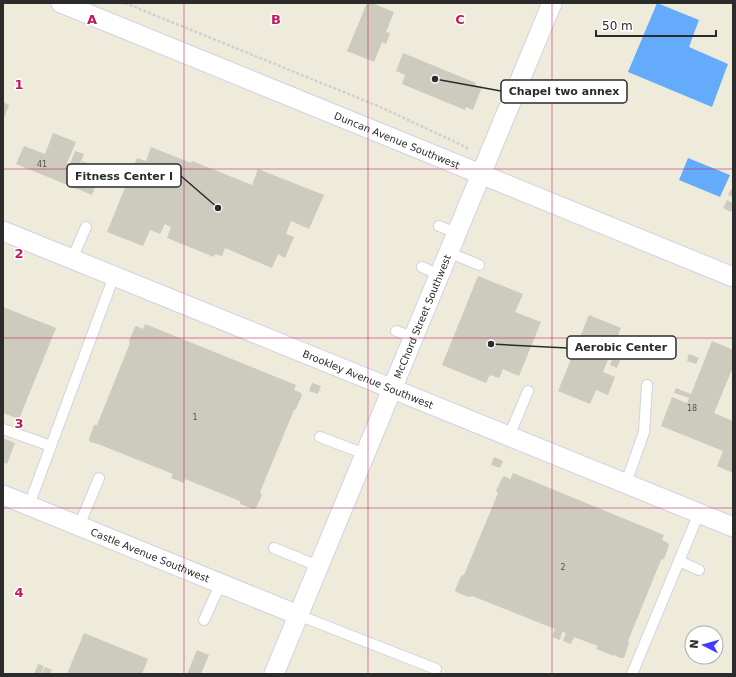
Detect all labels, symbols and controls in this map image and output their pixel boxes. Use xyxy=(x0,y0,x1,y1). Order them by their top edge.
text: A xyxy=(87,12,97,27)
text: B xyxy=(271,12,281,27)
text: C xyxy=(455,12,465,27)
scale bar xyxy=(596,12,716,38)
text: 50 m xyxy=(602,19,633,33)
text: 1 xyxy=(14,77,24,92)
callout: Chapel two annex xyxy=(501,80,627,103)
text: Chapel two annex xyxy=(509,85,619,98)
street label: Duncan Avenue Southwest xyxy=(333,110,461,171)
house number: 41 xyxy=(37,160,47,169)
callout: Fitness Center I xyxy=(67,164,181,187)
text: Fitness Center I xyxy=(75,170,173,183)
text: 2 xyxy=(14,246,24,261)
street label: McChord Street Southwest xyxy=(392,253,453,380)
callout: Aerobic Center xyxy=(567,336,676,359)
text: Aerobic Center xyxy=(575,341,668,354)
street label: Brookley Avenue Southwest xyxy=(301,348,435,411)
house number: 18 xyxy=(687,404,697,413)
house number: 1 xyxy=(192,413,198,422)
text: 3 xyxy=(14,416,24,431)
street label: Castle Avenue Southwest xyxy=(89,526,211,584)
house number: 2 xyxy=(560,563,566,572)
text: 4 xyxy=(14,585,24,600)
north arrow xyxy=(684,625,724,665)
text: N xyxy=(688,639,701,649)

